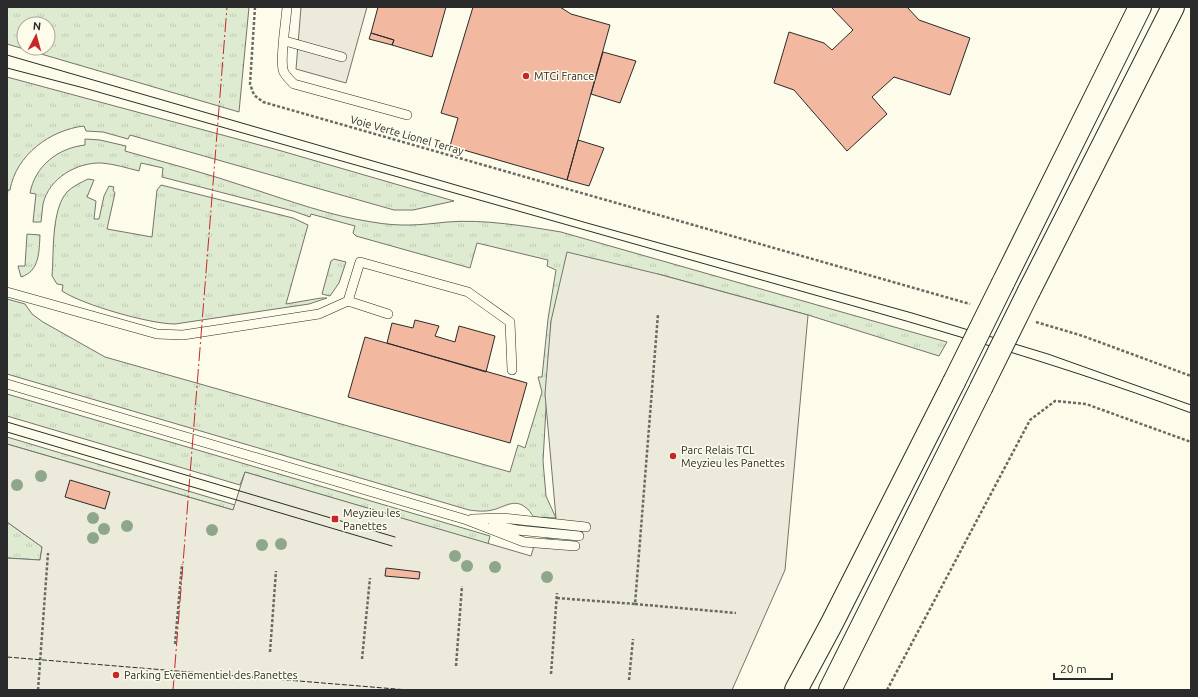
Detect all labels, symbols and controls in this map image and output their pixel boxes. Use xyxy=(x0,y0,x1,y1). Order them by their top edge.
north arrow xyxy=(16,16,56,56)
text: N xyxy=(32,20,42,32)
place label: MTCi France xyxy=(534,70,594,82)
marker: MTCi France xyxy=(521,71,531,81)
street label: Voie Verte Lionel Terray xyxy=(349,113,466,157)
place label: Parc Relais TCL Meyzieu les Panettes xyxy=(681,444,785,469)
marker: Parc Relais TCL Meyzieu les Panettes xyxy=(668,451,678,461)
place label: Meyzieu les Panettes xyxy=(343,507,401,532)
marker: Meyzieu les Panettes xyxy=(330,514,340,524)
scale bar xyxy=(1054,655,1112,681)
text: 20 m xyxy=(1060,662,1087,675)
place label: Parking Evenementiel des Panettes xyxy=(124,669,298,681)
marker: Parking Evenementiel des Panettes xyxy=(111,670,121,680)

